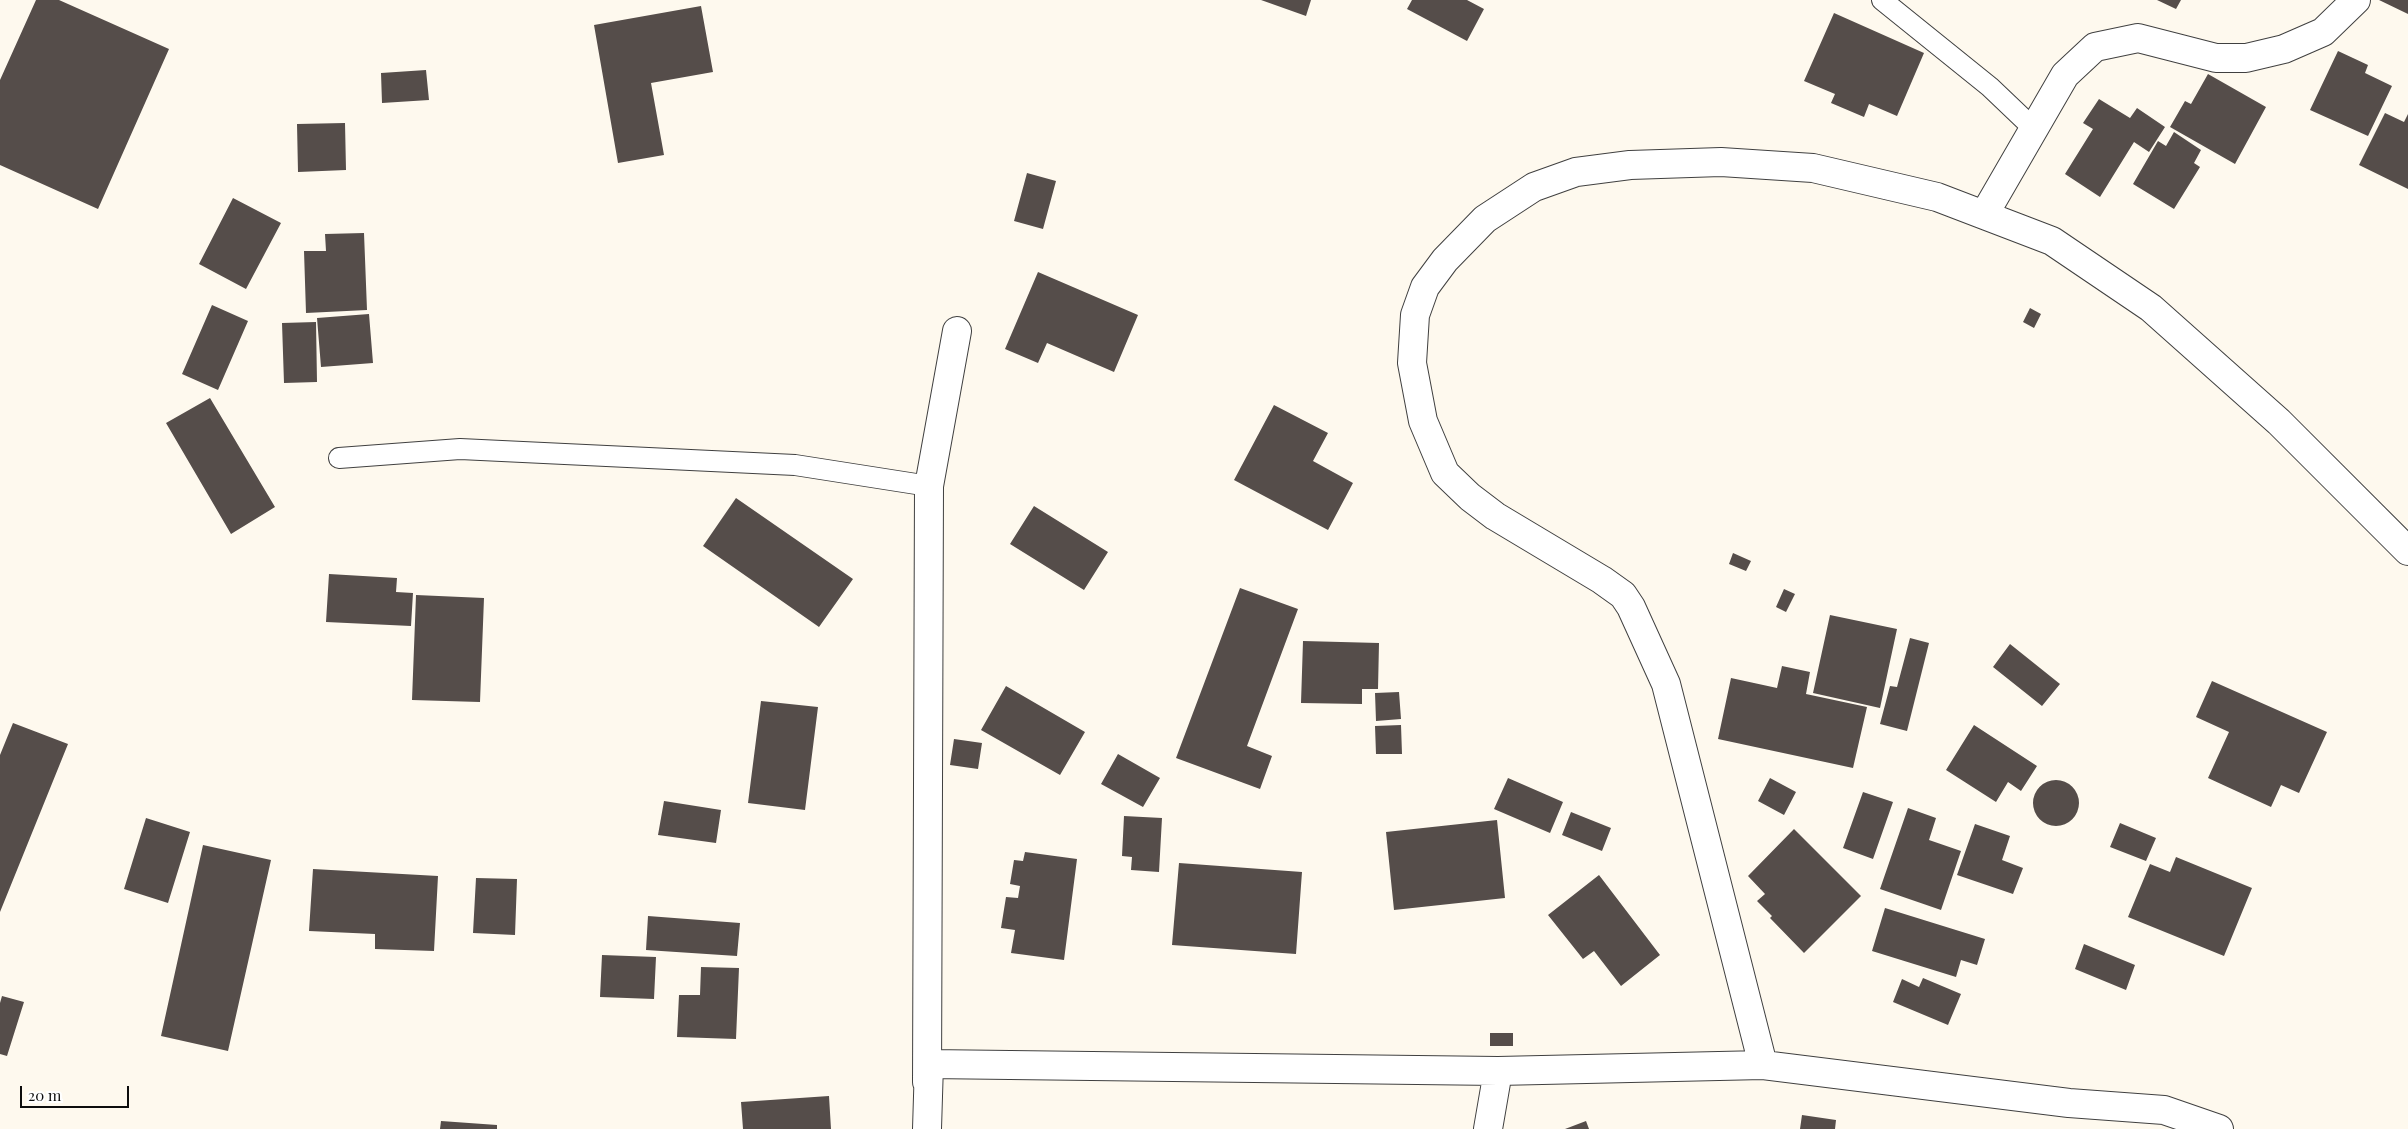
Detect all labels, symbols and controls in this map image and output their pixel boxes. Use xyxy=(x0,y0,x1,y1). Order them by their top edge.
scale bar xyxy=(22,1076,131,1108)
text: 20 m xyxy=(28,1085,61,1105)

